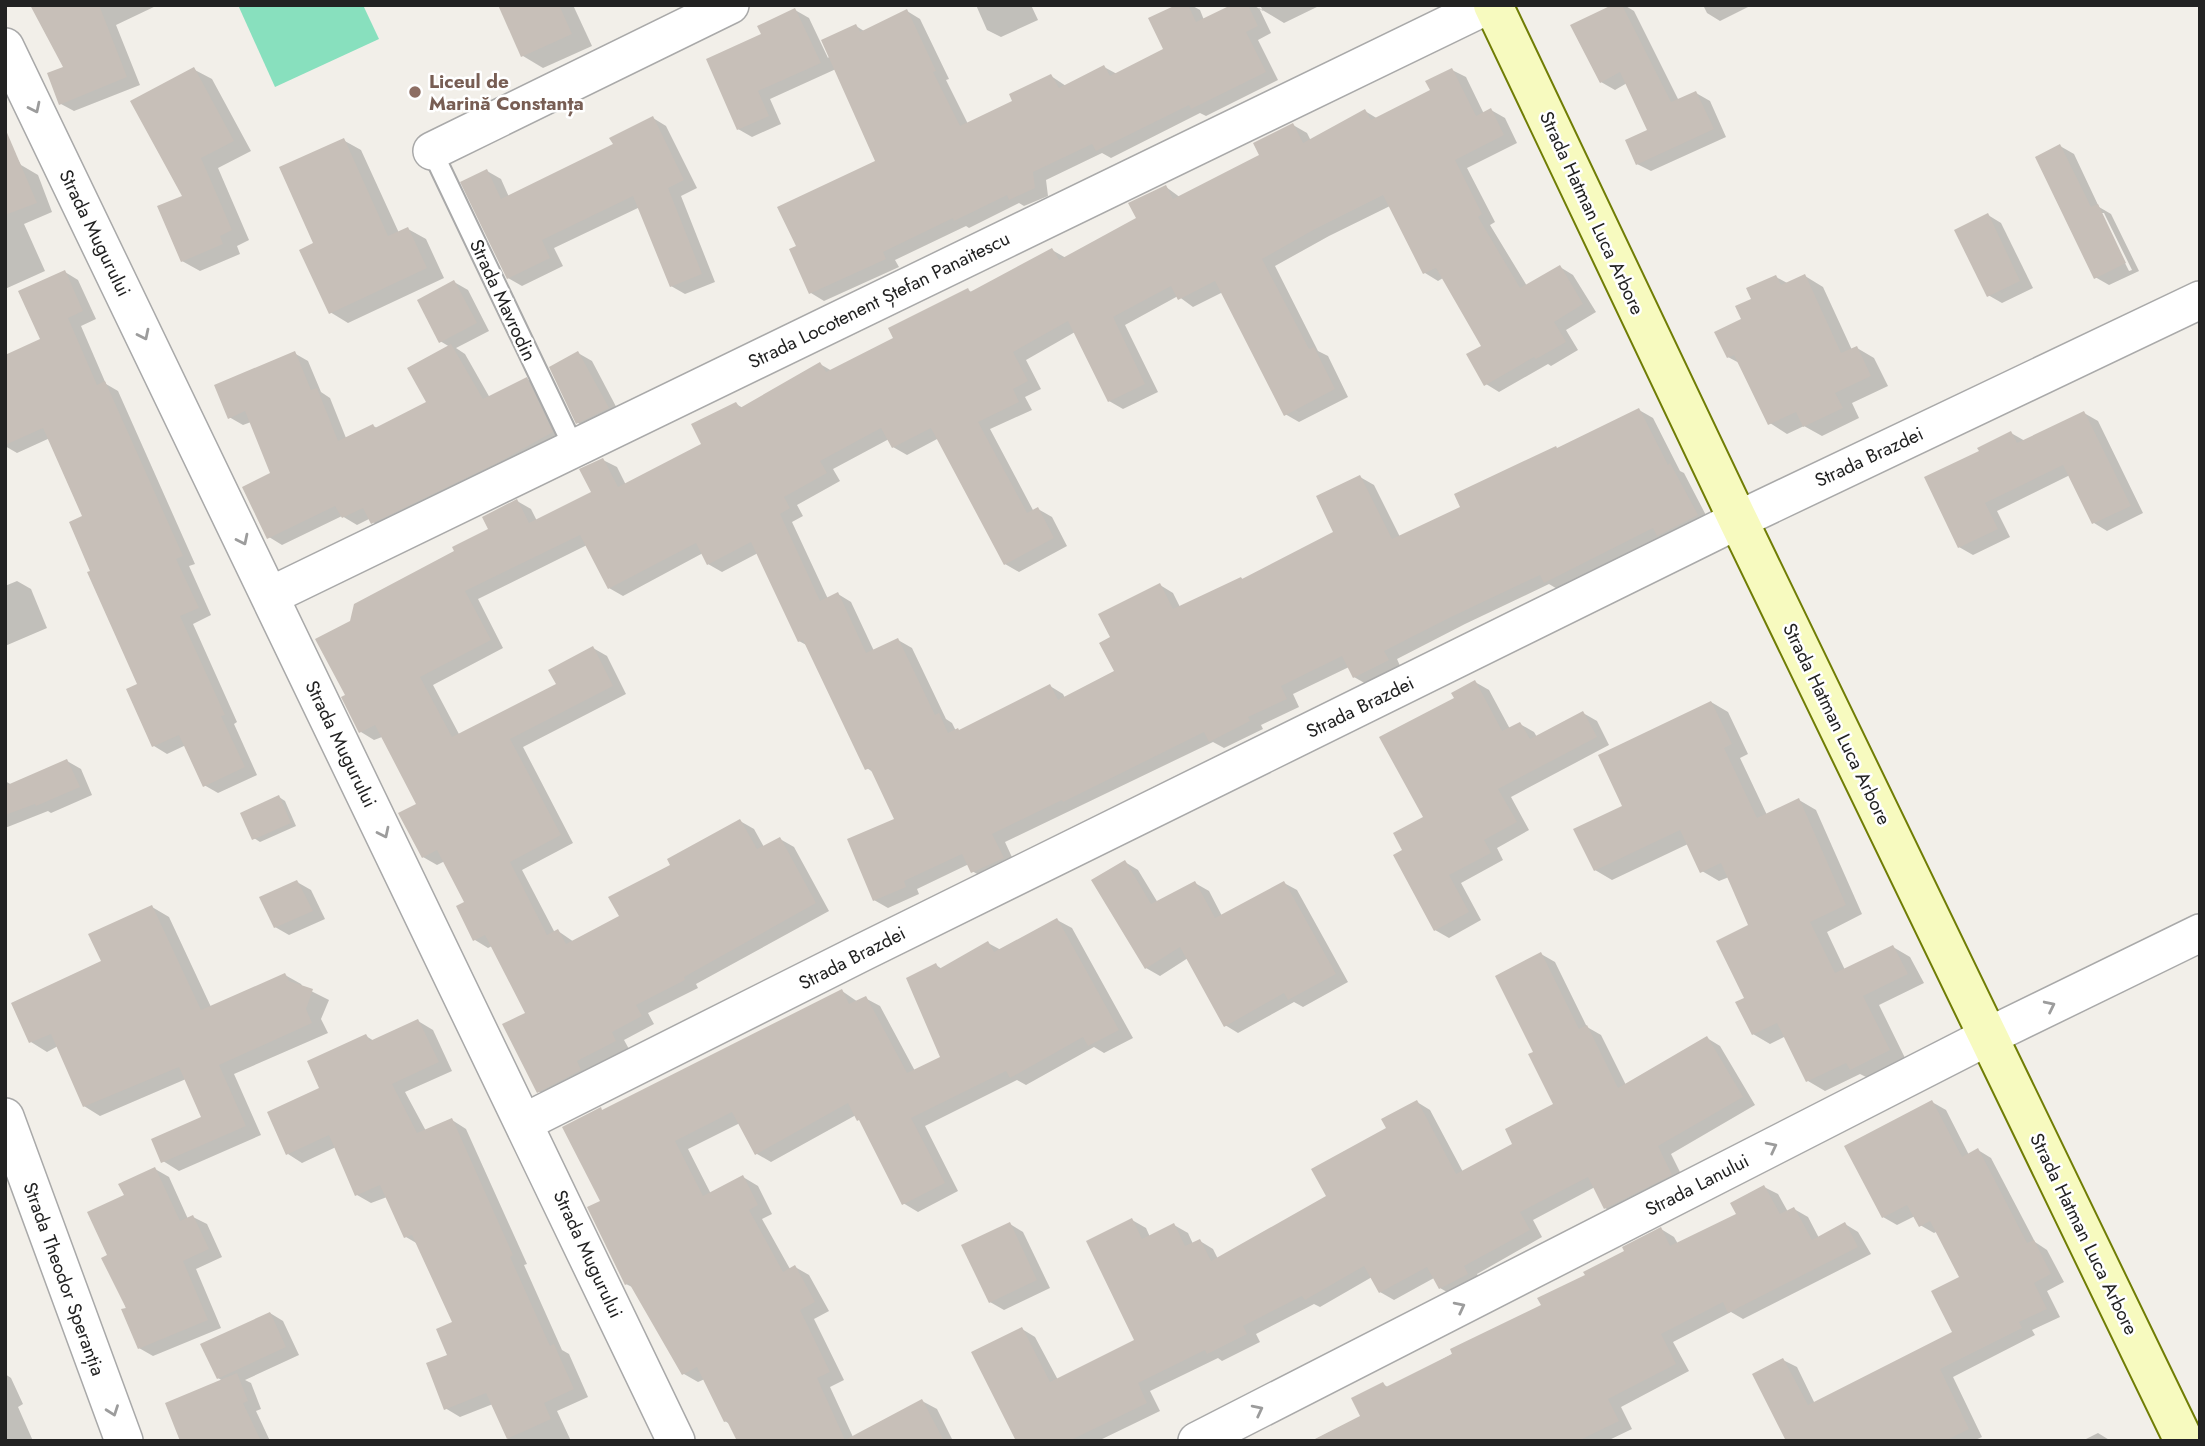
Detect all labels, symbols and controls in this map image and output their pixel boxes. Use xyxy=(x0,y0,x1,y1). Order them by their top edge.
place label: Liceul de Marină Constanța xyxy=(429,68,584,117)
marker: Liceul de Marină Constanța xyxy=(407,84,423,100)
one-way arrow xyxy=(27,101,41,113)
street label: Strada Hatman Luca Arbore xyxy=(1533,107,1651,319)
street label: Strada Mugurului xyxy=(53,165,137,301)
street label: Strada Locotenent Ștefan Panaitescu xyxy=(744,225,1014,375)
street label: Strada Mavrodin xyxy=(463,235,543,365)
one-way arrow xyxy=(136,328,150,340)
street label: Strada Brazdei xyxy=(1810,420,1928,494)
one-way arrow xyxy=(234,533,248,545)
street label: Strada Hatman Luca Arbore xyxy=(1776,619,1898,830)
street label: Strada Brazdei xyxy=(1302,669,1418,745)
street label: Strada Mugurului xyxy=(299,676,383,812)
one-way arrow xyxy=(376,826,390,838)
street label: Strada Brazdei xyxy=(794,919,910,997)
one-way arrow xyxy=(2043,1000,2055,1014)
street label: Strada Hatman Luca Arbore xyxy=(2023,1129,2145,1340)
one-way arrow xyxy=(1765,1142,1777,1155)
street label: Strada Lanului xyxy=(1640,1147,1754,1223)
street label: Strada Theodor Speranția xyxy=(16,1179,112,1379)
street label: Strada Mugurului xyxy=(547,1186,629,1322)
one-way arrow xyxy=(1453,1301,1465,1315)
one-way arrow xyxy=(104,1404,118,1416)
one-way arrow xyxy=(1250,1404,1263,1418)

